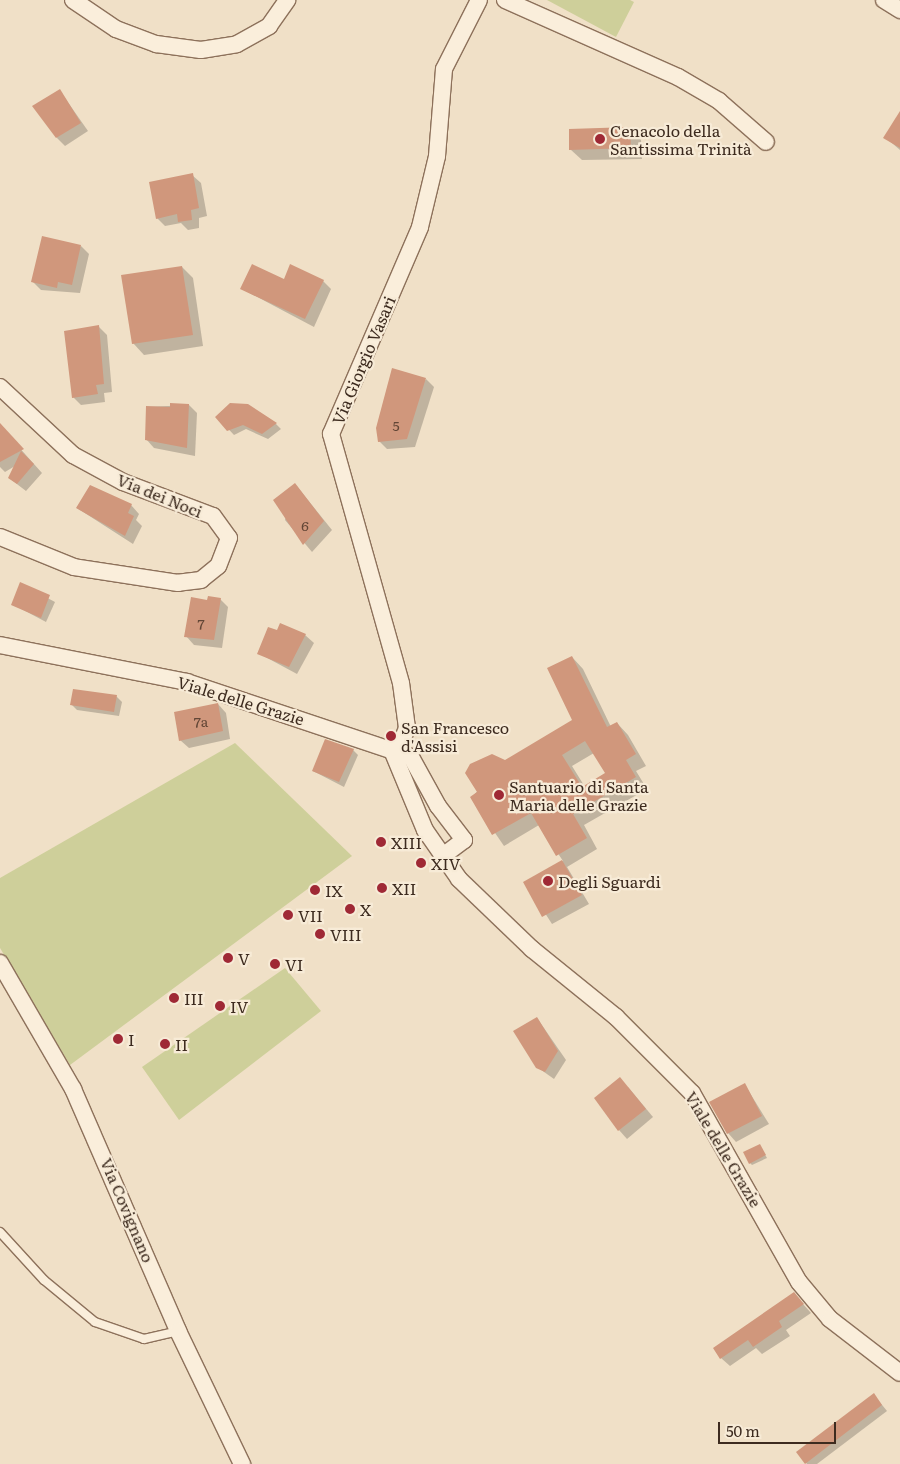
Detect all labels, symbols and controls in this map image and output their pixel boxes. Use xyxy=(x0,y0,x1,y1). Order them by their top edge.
place label: Cenacolo della Santissima Trinità xyxy=(610,120,752,158)
marker: Cenacolo della Santissima Trinità xyxy=(594,133,606,145)
street label: Via Giorgio Vasari xyxy=(327,293,399,427)
house number: 5 xyxy=(392,417,400,433)
street label: Via dei Noci xyxy=(114,469,206,521)
house number: 6 xyxy=(301,517,309,533)
house number: 7 xyxy=(197,615,205,631)
street label: Viale delle Grazie xyxy=(175,672,307,728)
house number: 7a xyxy=(194,713,208,729)
place label: San Francesco d'Assisi xyxy=(401,717,509,755)
marker: San Francesco d'Assisi xyxy=(385,730,397,742)
place label: Santuario di Santa Maria delle Grazie xyxy=(509,776,649,814)
marker: Santuario di Santa Maria delle Grazie xyxy=(493,789,505,801)
place label: XIII xyxy=(391,832,422,852)
marker: XIII xyxy=(375,836,387,848)
place label: XIV xyxy=(431,853,461,873)
marker: XIV xyxy=(415,857,427,869)
place label: Degli Sguardi xyxy=(558,871,661,891)
marker: Degli Sguardi xyxy=(542,875,554,887)
place label: XII xyxy=(392,878,416,898)
place label: IX xyxy=(325,880,343,900)
marker: XII xyxy=(376,882,388,894)
marker: IX xyxy=(309,884,321,896)
place label: X xyxy=(360,899,371,919)
marker: X xyxy=(344,903,356,915)
place label: VII xyxy=(298,905,323,925)
marker: VII xyxy=(282,909,294,921)
place label: VIII xyxy=(330,924,361,944)
marker: VIII xyxy=(314,928,326,940)
place label: V xyxy=(238,948,250,968)
marker: V xyxy=(222,952,234,964)
place label: VI xyxy=(285,954,303,974)
marker: VI xyxy=(269,958,281,970)
place label: III xyxy=(184,988,204,1008)
marker: III xyxy=(168,992,180,1004)
place label: IV xyxy=(230,996,248,1016)
marker: IV xyxy=(214,1000,226,1012)
place label: I xyxy=(128,1029,135,1049)
marker: I xyxy=(112,1033,124,1045)
place label: II xyxy=(175,1034,188,1054)
marker: II xyxy=(159,1038,171,1050)
street label: Viale delle Grazie xyxy=(682,1088,766,1210)
street label: Via Covignano xyxy=(97,1155,159,1265)
scale bar xyxy=(720,1412,838,1444)
text: 50 m xyxy=(726,1419,760,1442)

